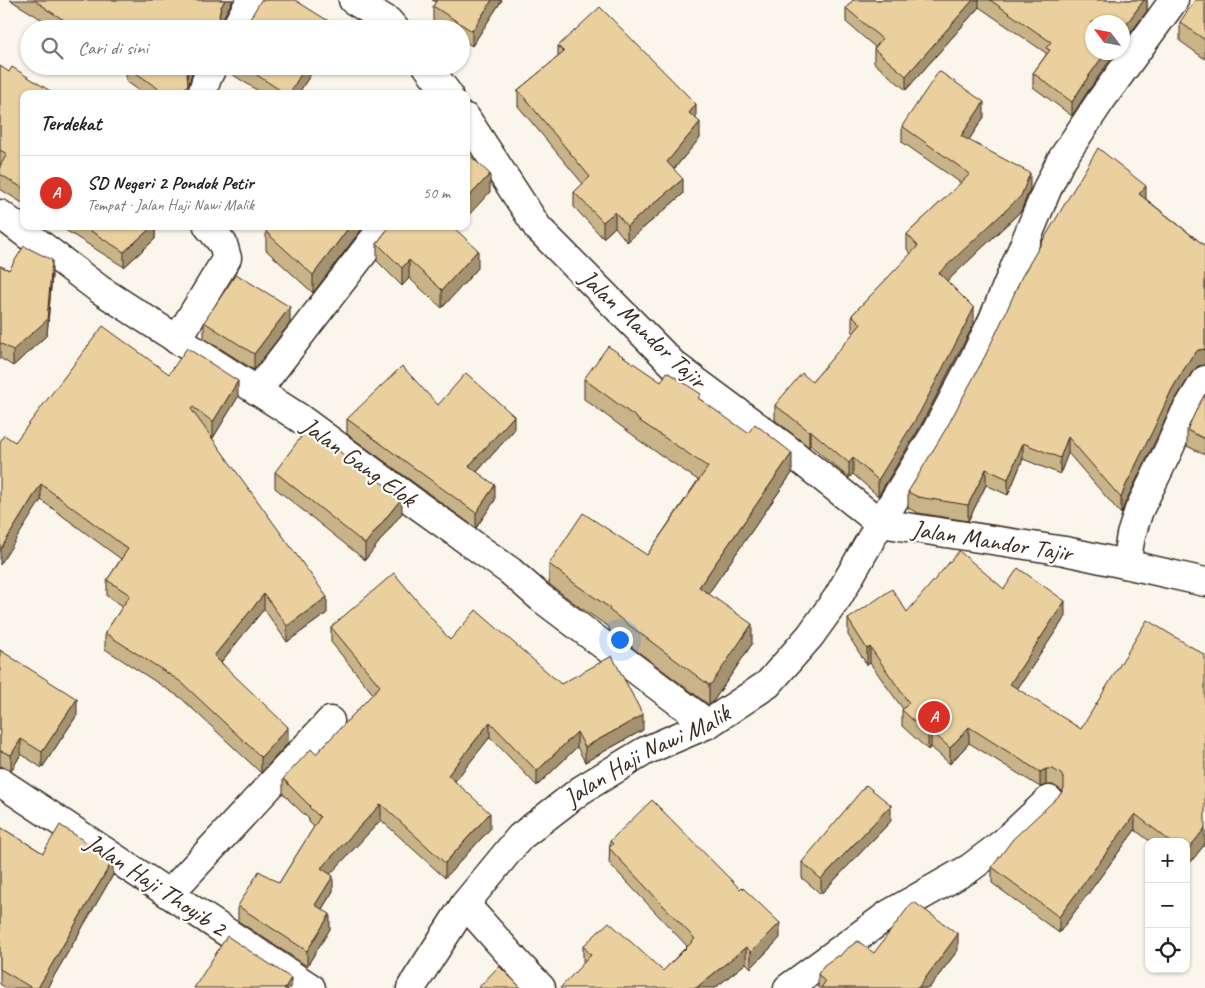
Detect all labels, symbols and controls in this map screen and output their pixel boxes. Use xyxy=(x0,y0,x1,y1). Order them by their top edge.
north arrow xyxy=(1085,15,1130,60)
search box xyxy=(20,20,470,75)
icon: search xyxy=(38,34,66,62)
text: Cari di sini xyxy=(78,36,148,60)
text: Terdekat xyxy=(40,110,101,136)
text: SD Negeri 2 Pondok Petir xyxy=(87,171,254,195)
text: A xyxy=(52,183,60,203)
text: 50 m xyxy=(423,183,450,203)
text: Tempat · Jalan Haji Nawi Malik xyxy=(87,195,254,215)
street label: Jalan Mandor Tajir xyxy=(572,262,715,398)
street label: Jalan Gang Elok xyxy=(295,409,424,515)
street label: Jalan Mandor Tajir xyxy=(909,512,1077,570)
your location xyxy=(607,627,633,653)
street label: Jalan Haji Nawi Malik xyxy=(556,697,738,814)
pin: A xyxy=(918,698,950,736)
street label: Jalan Haji Thoyib 2 xyxy=(79,826,234,945)
map controls xyxy=(1145,838,1190,973)
button: + xyxy=(1145,838,1190,883)
button: − xyxy=(1145,883,1190,928)
button: locate xyxy=(1145,928,1190,973)

